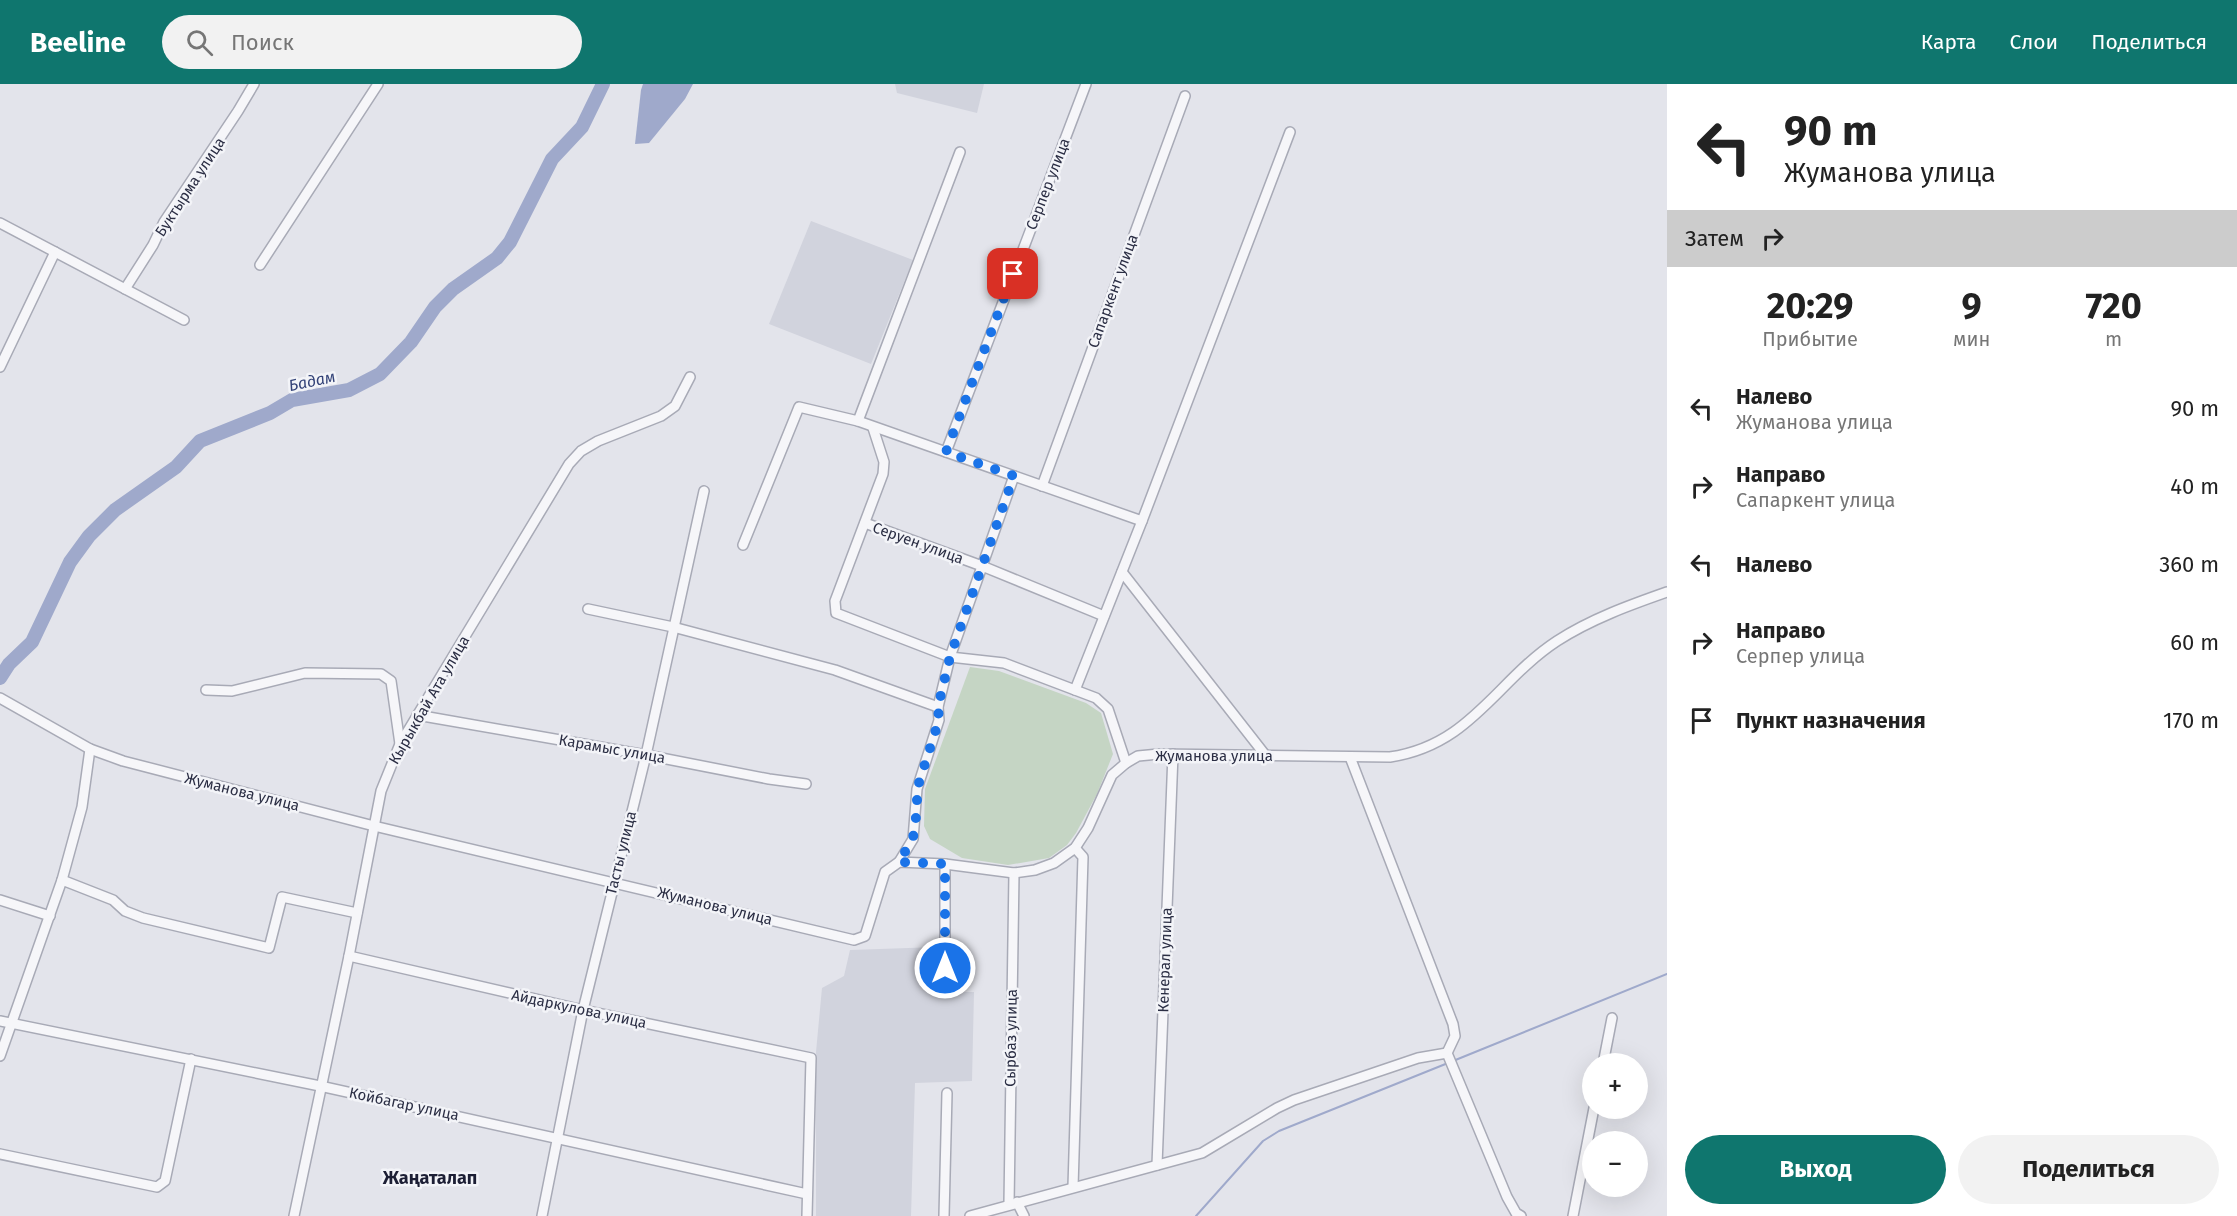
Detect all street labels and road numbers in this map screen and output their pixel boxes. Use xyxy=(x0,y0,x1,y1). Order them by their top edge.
street label: Буктырма улица xyxy=(151,134,229,240)
street label: Серпер улица xyxy=(1022,136,1074,232)
street label: Сапаркент улица xyxy=(1084,232,1142,350)
street label: Серуен улица xyxy=(870,518,966,568)
street label: Кырыкбай Ата улица xyxy=(385,632,473,768)
street label: Карамыс улица xyxy=(557,731,667,767)
street label: Жуманова улица xyxy=(1155,747,1273,765)
street label: Жуманова улица xyxy=(183,769,301,815)
street label: Тасты улица xyxy=(602,809,640,897)
street label: Жуманова улица xyxy=(656,883,774,929)
street label: Кенерал улица xyxy=(1154,907,1176,1013)
street label: Айдаркулова улица xyxy=(510,986,648,1032)
street label: Сырбаз улица xyxy=(1001,989,1021,1087)
street label: Койбагар улица xyxy=(347,1084,461,1124)

